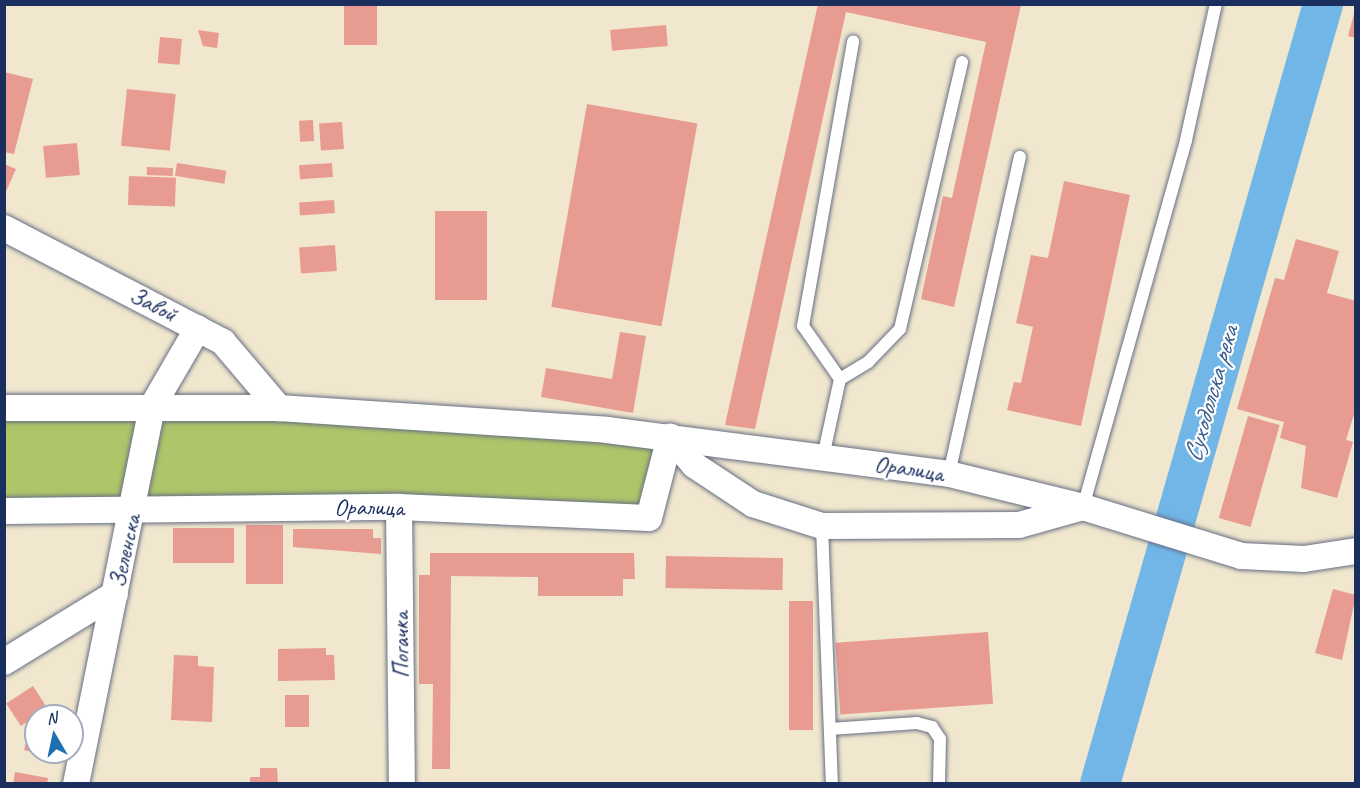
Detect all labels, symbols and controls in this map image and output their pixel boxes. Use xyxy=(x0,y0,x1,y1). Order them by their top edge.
street label: Завой xyxy=(125,281,181,329)
water label: Суходолска река xyxy=(1177,323,1245,465)
street label: Оралица xyxy=(872,450,946,488)
street label: Оралица xyxy=(334,494,404,522)
street label: Зеленска xyxy=(103,512,147,590)
street label: Погачка xyxy=(386,611,416,679)
north arrow xyxy=(24,704,84,764)
text: N xyxy=(45,708,58,729)

